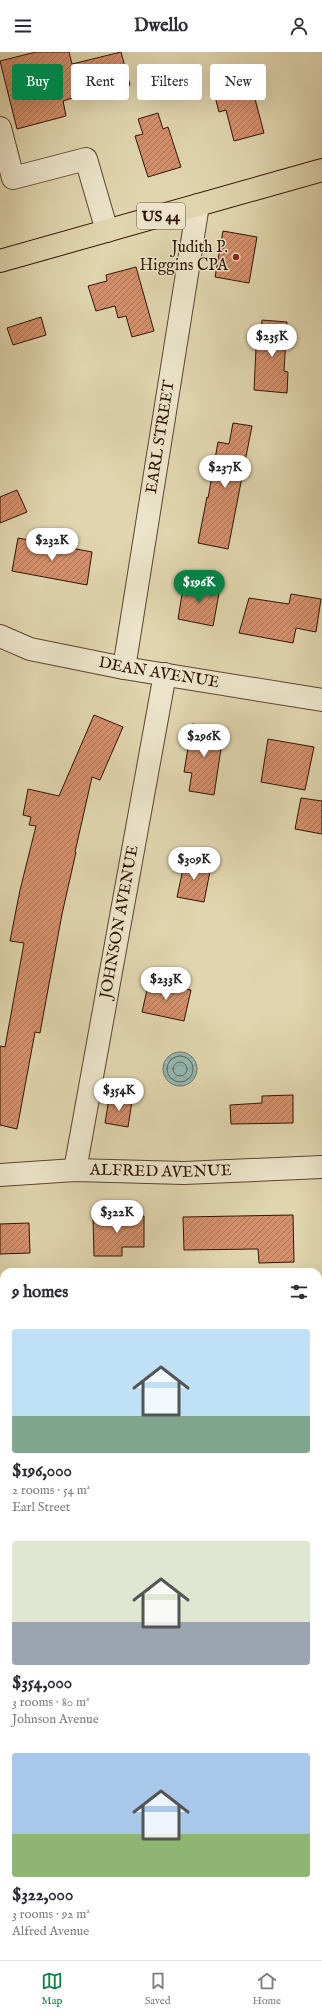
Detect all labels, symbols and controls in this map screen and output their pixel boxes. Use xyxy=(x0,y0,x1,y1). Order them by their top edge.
icon: menu xyxy=(12,15,34,37)
text: Dwello xyxy=(134,15,188,38)
icon: person xyxy=(288,15,310,37)
chip: Buy xyxy=(12,64,63,100)
chip: Rent xyxy=(71,64,129,100)
chip: Filters xyxy=(137,64,202,100)
chip: New xyxy=(210,64,266,100)
road number: US 44 xyxy=(137,203,185,229)
place label: Judith P. Higgins CPA xyxy=(140,238,229,276)
marker: Judith P. Higgins CPA xyxy=(231,252,241,262)
pin: $235K xyxy=(244,324,300,358)
text: $235K xyxy=(256,328,288,345)
street label: EARL STREET xyxy=(142,378,180,495)
pin: $237K xyxy=(197,455,253,489)
text: $237K xyxy=(208,459,242,476)
pin: $232K xyxy=(24,528,80,562)
text: $232K xyxy=(35,532,69,549)
pin: $196K xyxy=(171,570,227,604)
text: $196K xyxy=(183,574,215,591)
street label: DEAN AVENUE xyxy=(97,653,221,693)
pin: $296K xyxy=(176,724,232,758)
text: $296K xyxy=(187,728,221,745)
street label: JOHNSON AVENUE xyxy=(96,844,144,1002)
pin: $309K xyxy=(166,847,222,881)
text: $309K xyxy=(177,851,211,868)
pin: $233K xyxy=(138,967,194,1001)
text: $233K xyxy=(150,971,182,988)
pin: $354K xyxy=(91,1078,147,1112)
text: $354K xyxy=(103,1082,135,1099)
street label: ALFRED AVENUE xyxy=(89,1160,232,1183)
pin: $322K xyxy=(89,1200,145,1234)
text: $322K xyxy=(100,1204,134,1221)
icon: filters xyxy=(288,1281,310,1303)
text: 9 homes xyxy=(12,1282,68,1303)
icon: home xyxy=(125,1355,197,1427)
text: $196,000 xyxy=(12,1461,72,1482)
text: 2 rooms · 54 m² xyxy=(12,1482,90,1499)
text: Earl Street xyxy=(12,1499,70,1516)
icon: home xyxy=(125,1567,197,1639)
text: $354,000 xyxy=(12,1673,72,1694)
text: 3 rooms · 80 m² xyxy=(12,1694,90,1711)
text: Johnson Avenue xyxy=(12,1711,99,1728)
icon: home xyxy=(125,1779,197,1851)
text: $322,000 xyxy=(12,1885,73,1906)
text: 3 rooms · 92 m² xyxy=(12,1906,90,1923)
text: Alfred Avenue xyxy=(12,1923,89,1940)
tab: Map xyxy=(41,1970,63,2008)
tab: Saved xyxy=(145,1970,171,2008)
tab: Home xyxy=(252,1970,281,2008)

